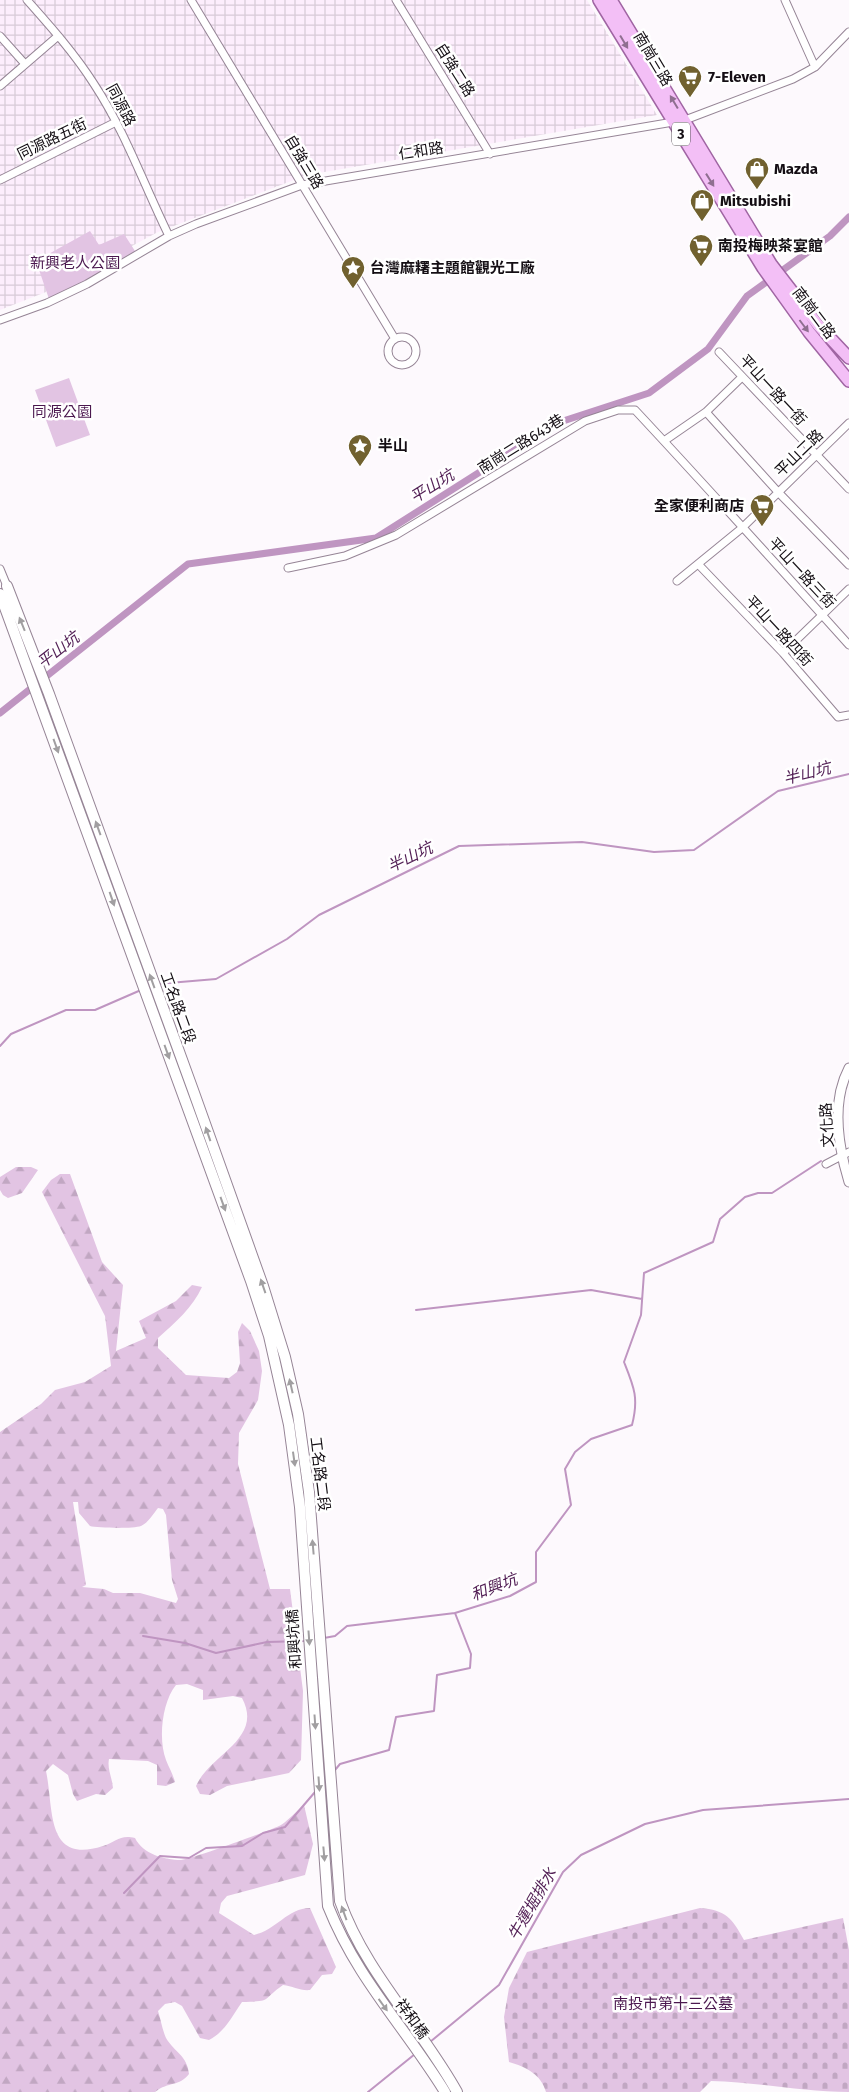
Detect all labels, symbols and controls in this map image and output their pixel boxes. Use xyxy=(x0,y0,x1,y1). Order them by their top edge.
street label: 南崗三路 xyxy=(630,29,676,89)
one-way arrow xyxy=(620,35,629,48)
street label: 自強二路 xyxy=(431,40,479,100)
supermarket icon: 7-Eleven xyxy=(677,64,703,98)
place label: 7-Eleven xyxy=(708,68,766,86)
street label: 同源路 xyxy=(102,81,140,129)
one-way arrow xyxy=(669,95,678,108)
street label: 同源路五街 xyxy=(14,114,90,164)
road number: 3 xyxy=(672,122,690,146)
street label: 自強三路 xyxy=(281,132,327,192)
street label: 仁和路 xyxy=(397,139,445,163)
shop icon: Mazda xyxy=(744,156,770,190)
place label: Mazda xyxy=(774,160,818,178)
one-way arrow xyxy=(705,173,714,187)
shop icon: Mitsubishi xyxy=(689,188,715,222)
place label: Mitsubishi xyxy=(720,192,791,210)
supermarket icon: 南投梅映茶宴館 xyxy=(688,233,714,267)
place label: 南投梅映茶宴館 xyxy=(718,237,823,255)
park label: 新興老人公園 xyxy=(30,254,120,272)
place icon: 台灣麻糬主題館觀光工廠 xyxy=(340,255,366,289)
place label: 台灣麻糬主題館觀光工廠 xyxy=(370,259,535,277)
street label: 南崗二路 xyxy=(789,284,839,342)
one-way arrow xyxy=(799,319,810,332)
street label: 平山一路一街 xyxy=(736,351,810,429)
park label: 同源公園 xyxy=(32,403,92,421)
street label: 南崗二路643巷 xyxy=(475,410,567,478)
street label: 平山二路 xyxy=(771,426,827,480)
place icon: 半山 xyxy=(347,433,373,467)
place label: 半山 xyxy=(378,437,408,455)
water label: 平山坑 xyxy=(407,464,459,507)
supermarket icon: 全家便利商店 xyxy=(749,493,775,527)
place label: 全家便利商店 xyxy=(654,497,744,515)
street label: 平山一路三街 xyxy=(765,534,839,612)
street label: 平山一路四街 xyxy=(742,592,816,670)
one-way arrow xyxy=(18,617,26,631)
water label: 平山坑 xyxy=(33,627,84,672)
one-way arrow xyxy=(52,739,60,754)
water label: 半山坑 xyxy=(781,757,835,788)
one-way arrow xyxy=(94,820,102,835)
water label: 半山坑 xyxy=(384,837,438,876)
one-way arrow xyxy=(108,892,116,907)
street label: 工名路二段 xyxy=(157,970,199,1046)
one-way arrow xyxy=(148,973,156,988)
one-way arrow xyxy=(163,1045,171,1060)
street label: 文化路 xyxy=(817,1102,837,1148)
one-way arrow xyxy=(204,1126,211,1141)
one-way arrow xyxy=(220,1197,227,1212)
one-way arrow xyxy=(259,1279,266,1294)
one-way arrow xyxy=(287,1378,295,1393)
street label: 工名路二段 xyxy=(306,1436,334,1512)
one-way arrow xyxy=(290,1452,298,1468)
one-way arrow xyxy=(309,1538,317,1554)
water label: 和興坑 xyxy=(468,1569,522,1604)
street label: 和興坑橋 xyxy=(283,1608,305,1670)
one-way arrow xyxy=(306,1630,314,1646)
one-way arrow xyxy=(311,1714,319,1730)
one-way arrow xyxy=(315,1776,323,1792)
one-way arrow xyxy=(320,1846,328,1862)
water label: 牛運堀排水 xyxy=(504,1864,561,1943)
one-way arrow xyxy=(340,1906,347,1921)
park label: 南投市第十三公墓 xyxy=(613,1995,733,2013)
street label: 祥和橋 xyxy=(391,1996,433,2042)
one-way arrow xyxy=(378,1998,388,2012)

